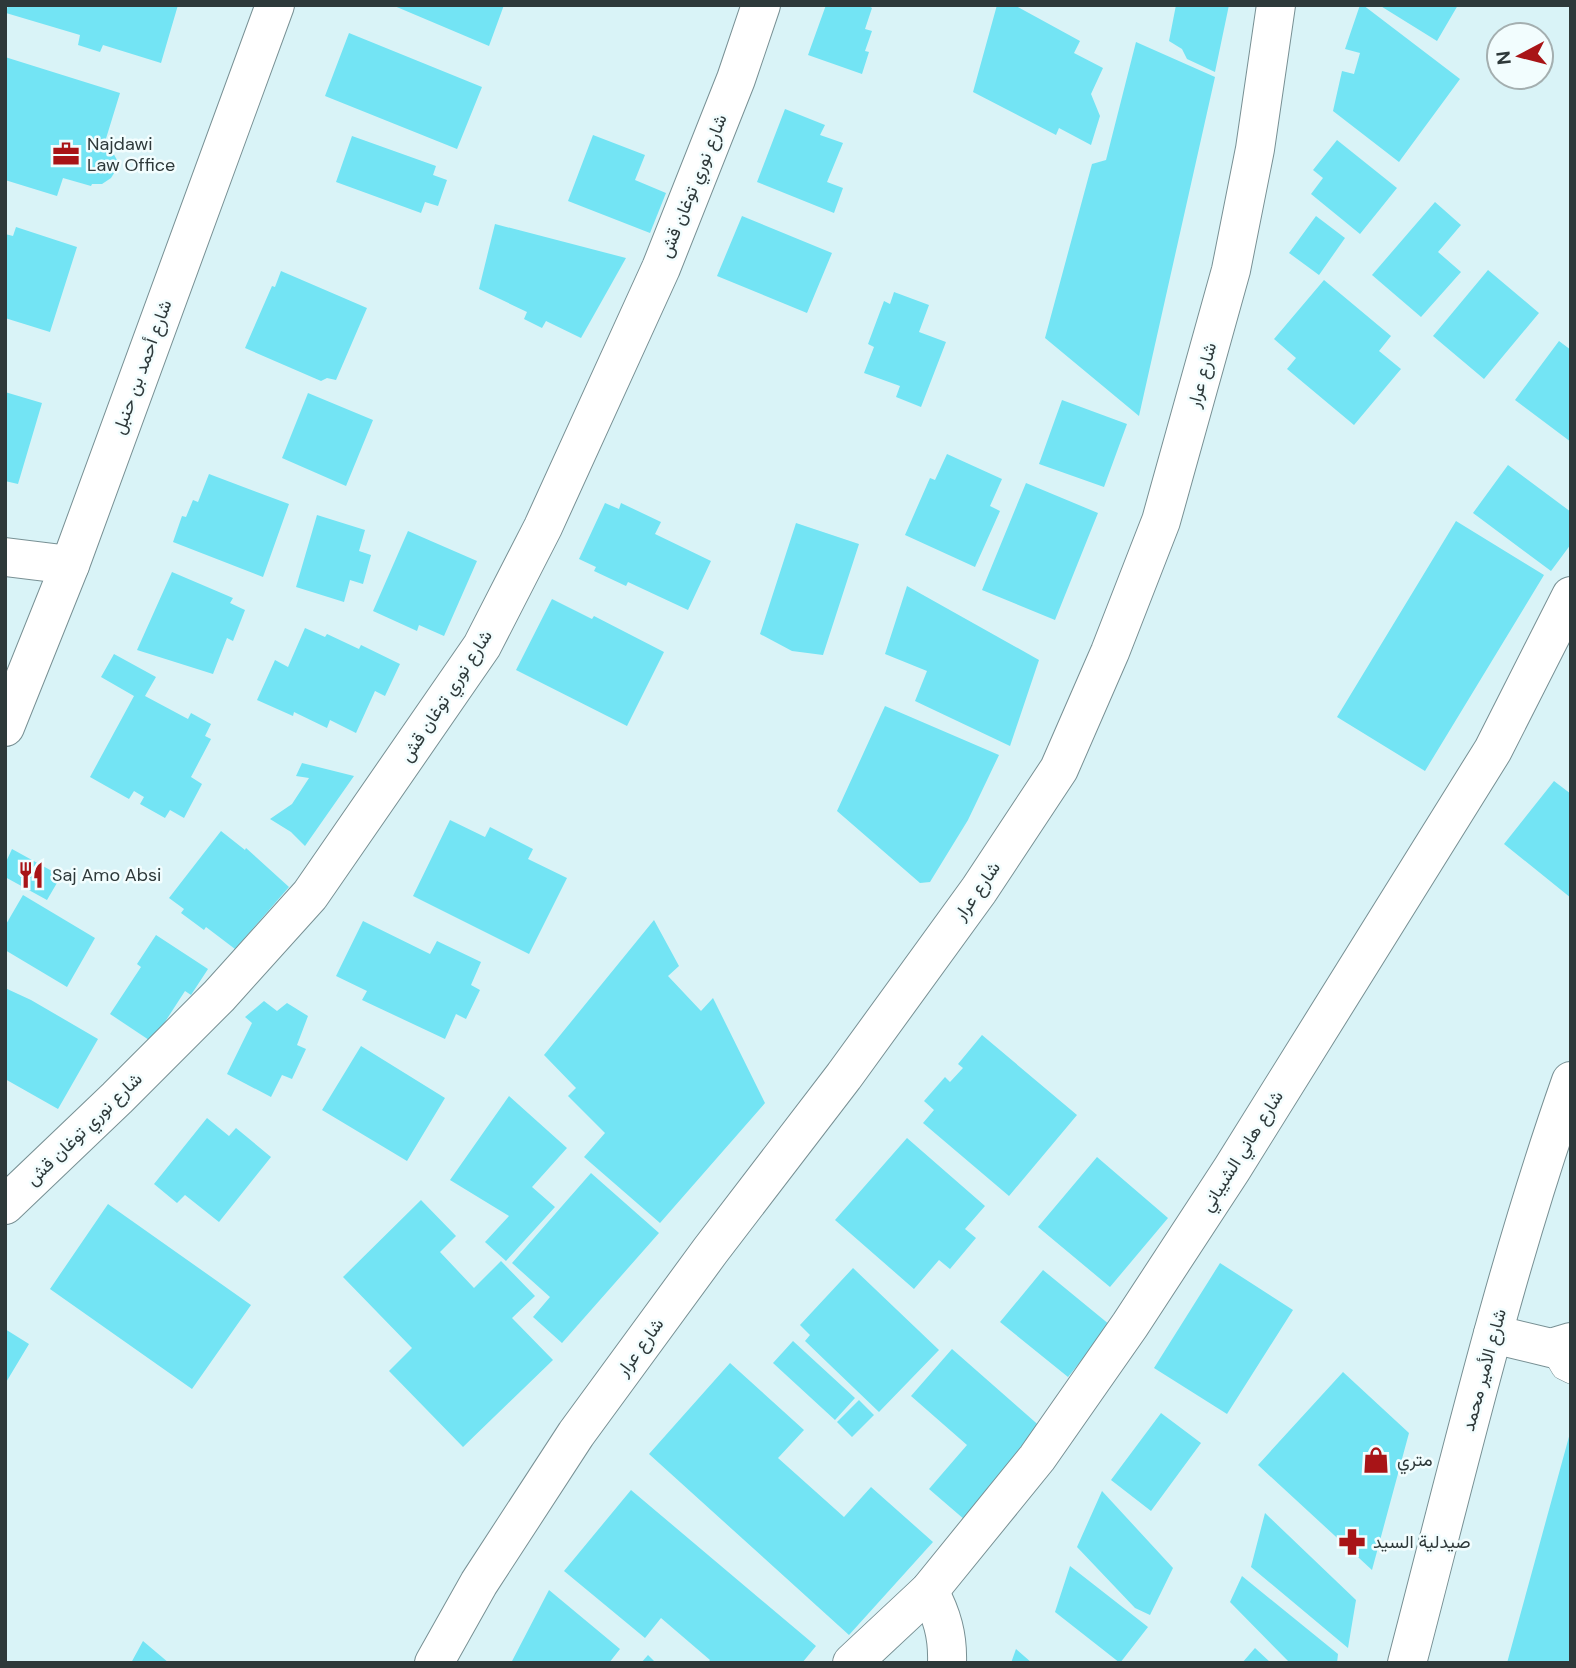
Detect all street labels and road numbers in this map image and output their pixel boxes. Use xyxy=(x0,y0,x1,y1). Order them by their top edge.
street label: شارع نوري توغان قش xyxy=(653,111,736,262)
street label: شارع أحمد بن حنبل xyxy=(107,296,177,438)
street label: شارع عرار xyxy=(1182,340,1222,411)
street label: شارع نوري توغان قش xyxy=(394,625,500,768)
street label: شارع عرار xyxy=(948,857,1006,926)
street label: شارع نوري توغان قش xyxy=(21,1067,149,1193)
street label: شارع هاني الشيباني xyxy=(1195,1086,1291,1218)
street label: شارع الأمير محمد xyxy=(1456,1306,1512,1434)
street label: شارع عرار xyxy=(610,1313,669,1382)

